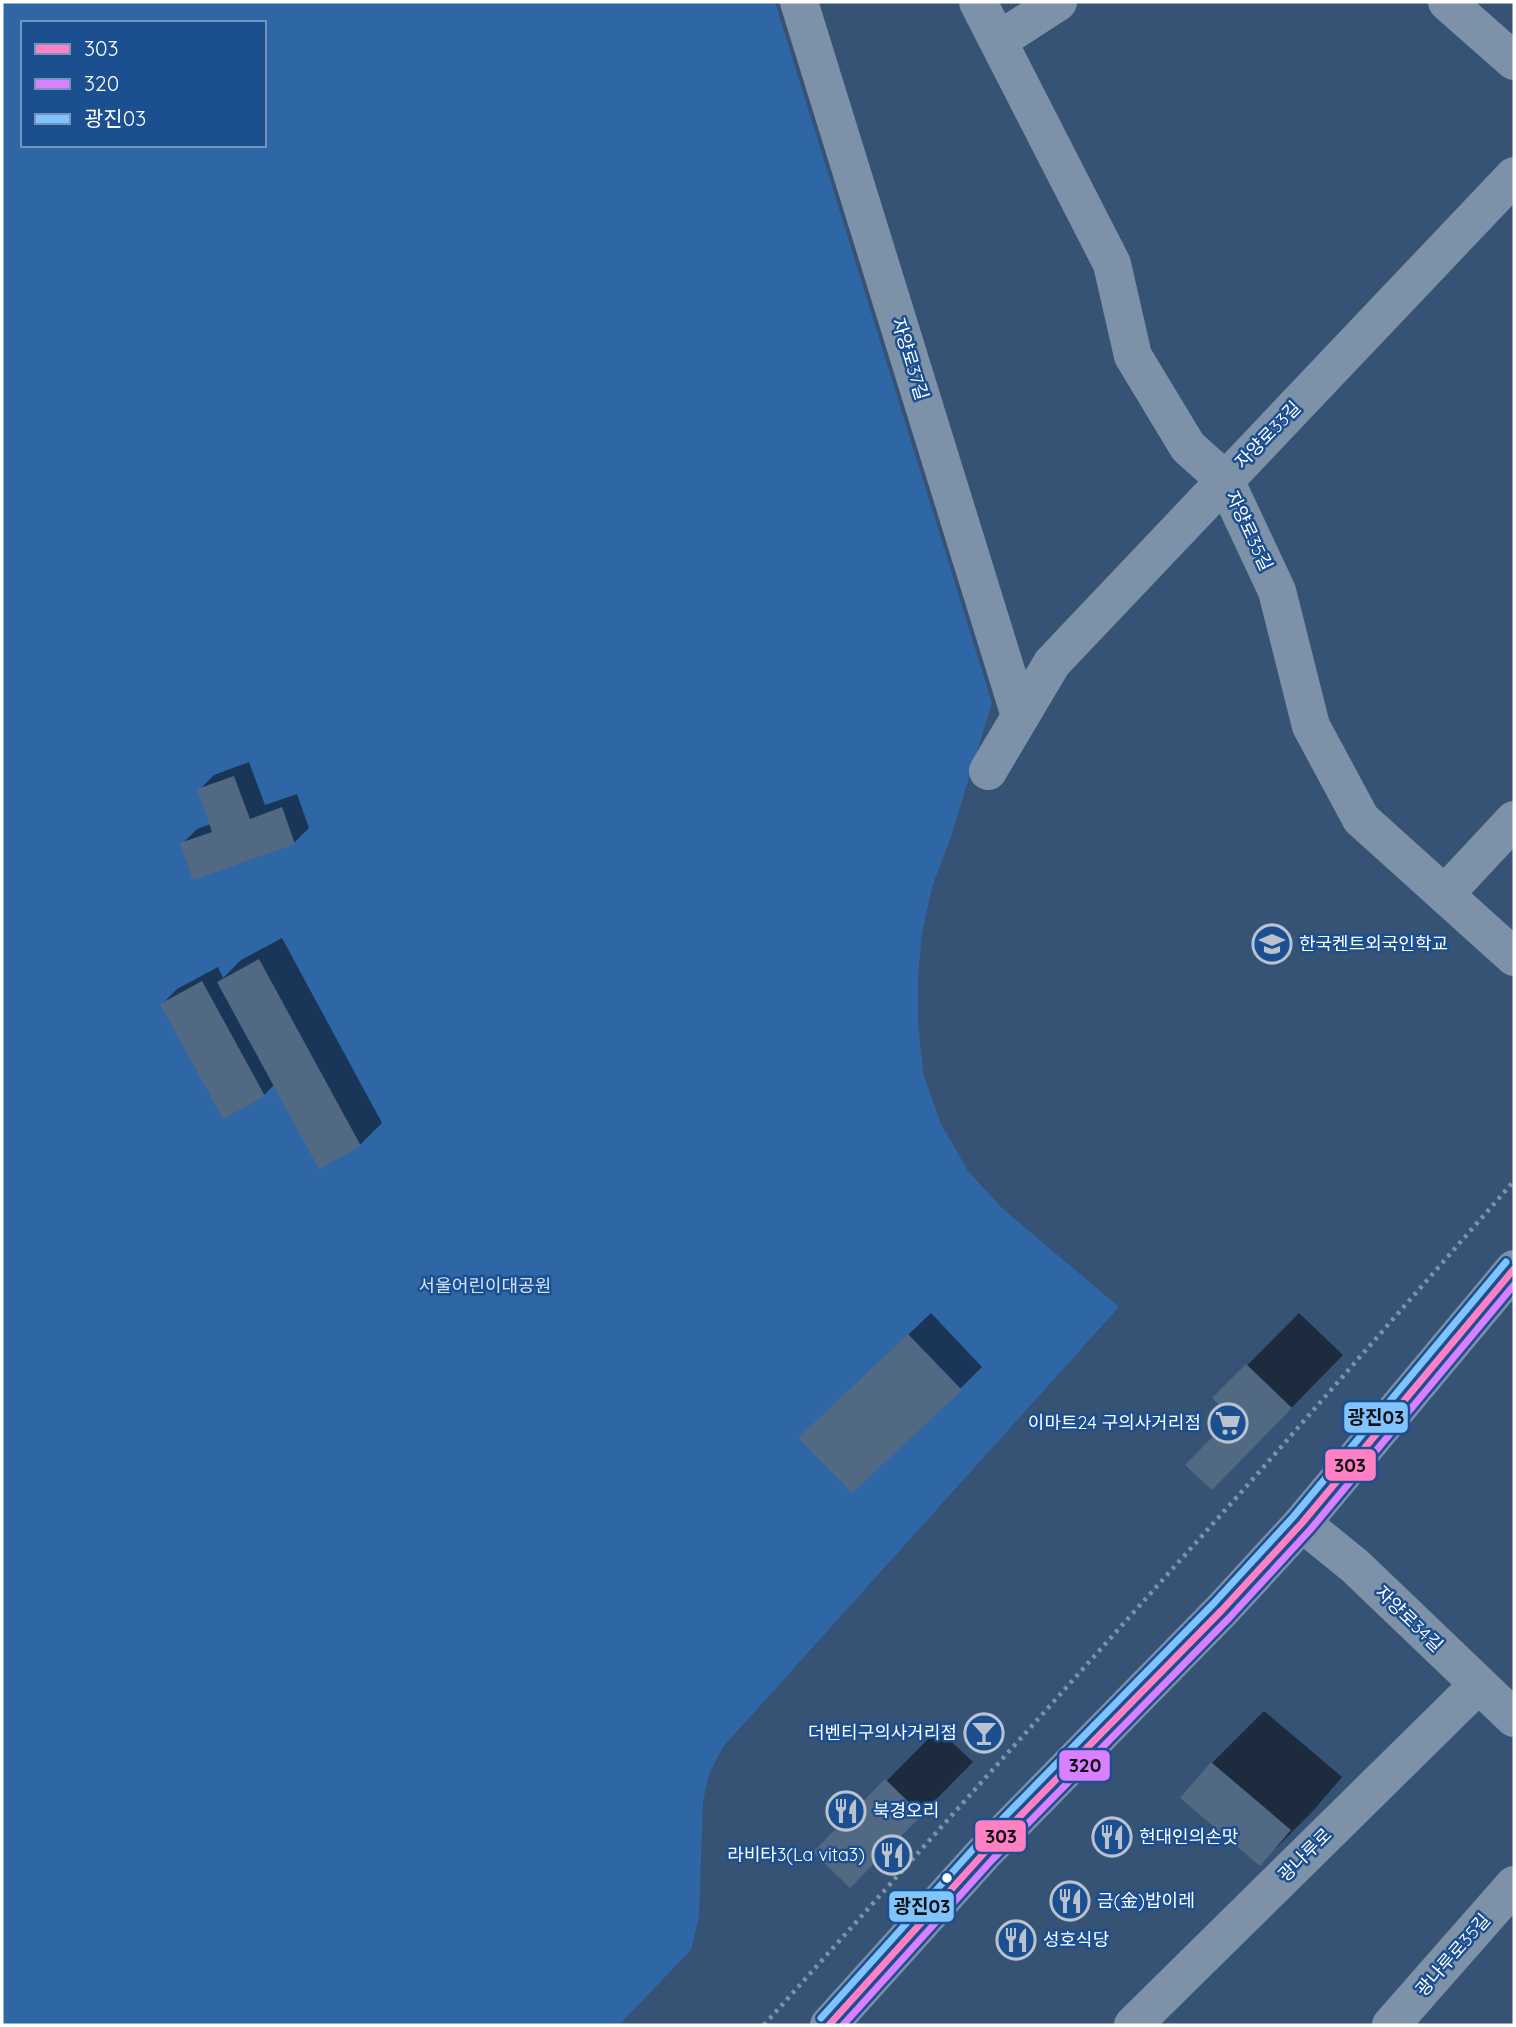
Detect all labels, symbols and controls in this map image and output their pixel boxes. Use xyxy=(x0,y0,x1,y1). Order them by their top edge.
legend xyxy=(21,21,266,147)
text: 303 xyxy=(84,35,119,61)
text: 320 xyxy=(84,70,119,96)
text: 광진03 xyxy=(84,105,146,131)
street label: 자양로37길 xyxy=(887,315,934,403)
street label: 자양로33길 xyxy=(1230,396,1305,473)
street label: 자양로35길 xyxy=(1221,487,1278,574)
school or university icon: 한국켄트외국인학교 xyxy=(1251,923,1293,965)
place label: 한국켄트외국인학교 xyxy=(1299,932,1448,955)
park label: 서울어린이대공원 xyxy=(419,1274,551,1297)
line badge: 광진03 xyxy=(1343,1401,1409,1434)
supermarket icon: 이마트24 구의사거리점 xyxy=(1207,1402,1249,1444)
text: 광진03 xyxy=(1348,1405,1404,1429)
place label: 이마트24 구의사거리점 xyxy=(1028,1411,1201,1434)
line badge: 303 xyxy=(1324,1448,1377,1482)
text: 303 xyxy=(1334,1453,1366,1477)
street label: 자양로34길 xyxy=(1371,1581,1448,1656)
bar icon: 더벤티구의사거리점 xyxy=(963,1712,1005,1754)
place label: 더벤티구의사거리점 xyxy=(808,1721,957,1744)
line badge: 320 xyxy=(1058,1749,1111,1782)
text: 320 xyxy=(1069,1753,1101,1777)
restaurant icon: 북경오리 xyxy=(825,1790,867,1832)
place label: 북경오리 xyxy=(873,1799,939,1822)
restaurant icon: 현대인의손맛 xyxy=(1091,1816,1133,1858)
line badge: 303 xyxy=(974,1819,1027,1853)
street label: 광나루로 xyxy=(1273,1823,1336,1886)
text: 303 xyxy=(985,1824,1017,1848)
place label: 현대인의손맛 xyxy=(1139,1825,1238,1848)
restaurant icon: 라비타3(La vita3) xyxy=(871,1834,913,1876)
place label: 라비타3(La vita3) xyxy=(727,1843,865,1866)
unlabelled marker xyxy=(940,1871,954,1885)
restaurant icon: 금(金)밥이레 xyxy=(1049,1880,1091,1922)
place label: 금(金)밥이레 xyxy=(1097,1889,1195,1912)
line badge: 광진03 xyxy=(888,1890,955,1923)
text: 광진03 xyxy=(894,1894,950,1918)
street label: 광나루로35길 xyxy=(1410,1909,1495,2001)
restaurant icon: 성호식당 xyxy=(995,1919,1037,1961)
place label: 성호식당 xyxy=(1043,1928,1109,1951)

